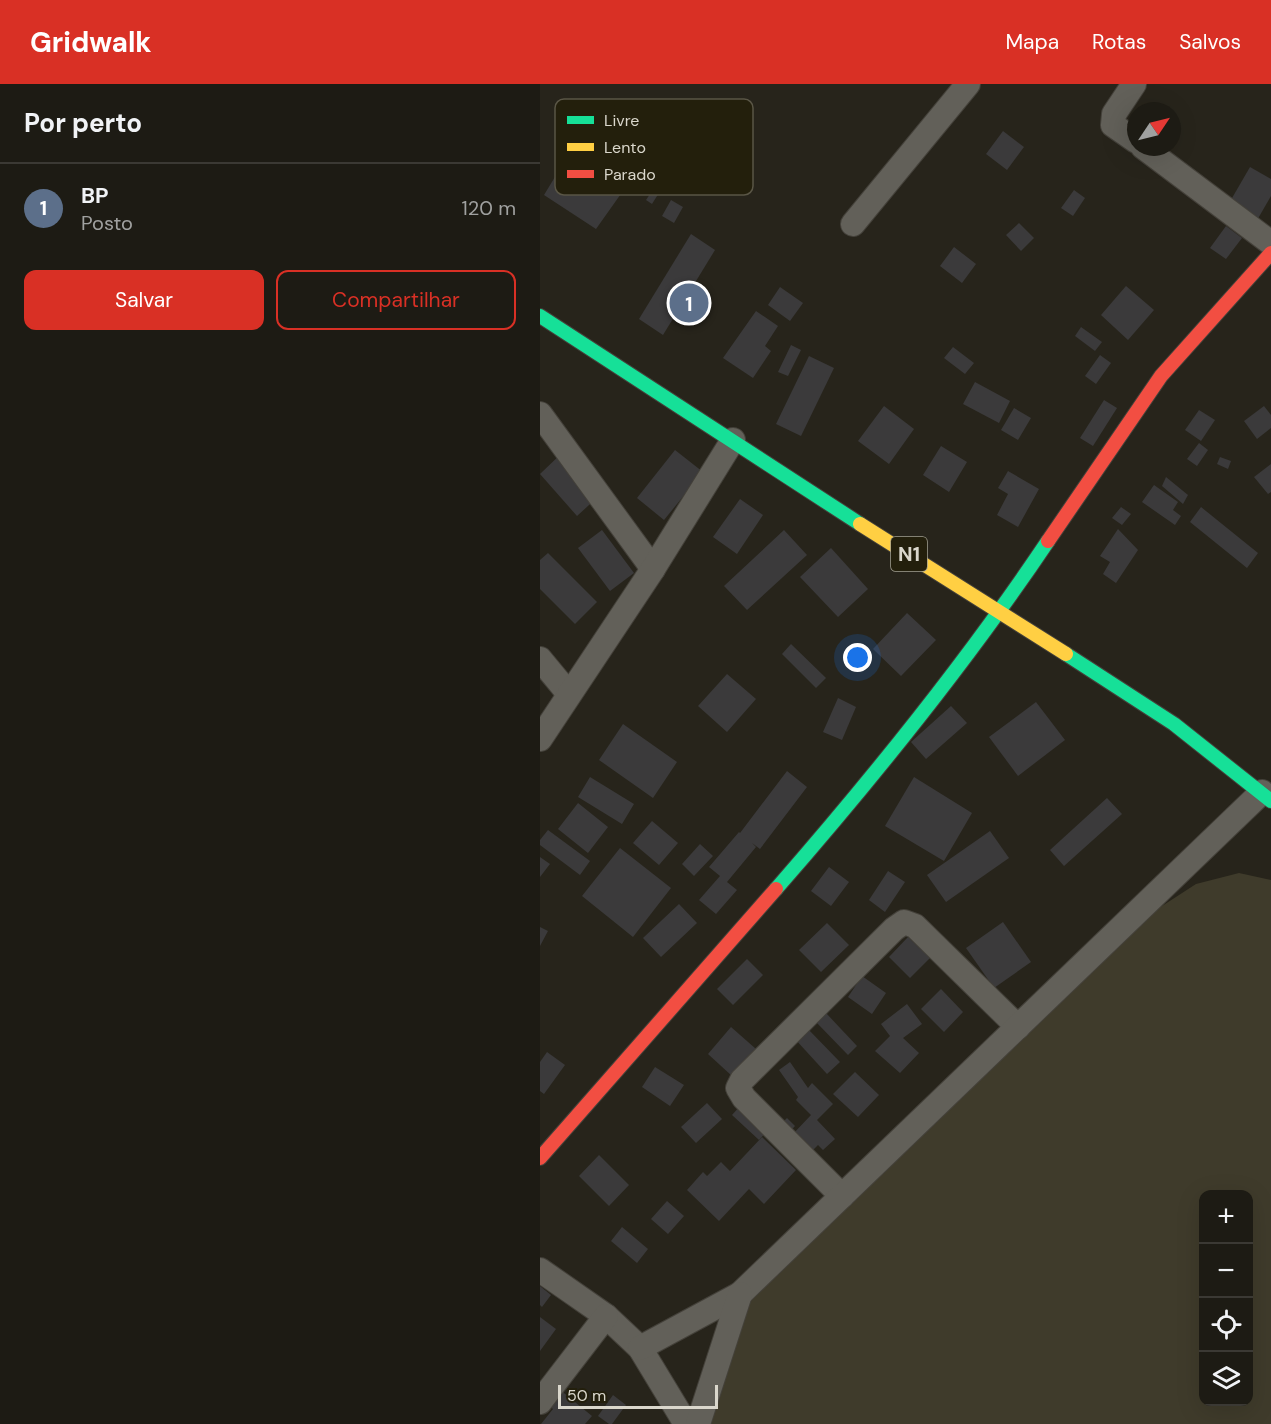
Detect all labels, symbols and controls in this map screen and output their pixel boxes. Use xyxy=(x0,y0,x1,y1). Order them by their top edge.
text: Gridwalk xyxy=(30,24,152,61)
text: Mapa xyxy=(1005,28,1059,56)
text: Rotas xyxy=(1092,28,1146,56)
text: Salvos xyxy=(1179,28,1241,56)
legend xyxy=(555,99,753,195)
north arrow xyxy=(1127,102,1181,156)
text: Por perto xyxy=(24,106,142,140)
text: Livre xyxy=(604,110,639,131)
text: Lento xyxy=(604,137,646,158)
text: Parado xyxy=(604,164,656,185)
text: BP xyxy=(81,181,109,210)
text: 1 xyxy=(40,195,47,221)
text: 120 m xyxy=(462,195,516,221)
text: Posto xyxy=(81,210,133,236)
button: Salvar xyxy=(24,270,264,330)
button: Compartilhar xyxy=(276,270,516,330)
pin: 1 xyxy=(670,280,708,326)
road number: N1 xyxy=(891,537,927,571)
your location xyxy=(843,643,872,672)
map controls xyxy=(1199,1190,1253,1406)
button: + xyxy=(1199,1190,1253,1244)
button: − xyxy=(1199,1244,1253,1298)
button: locate xyxy=(1199,1298,1253,1352)
button: layers xyxy=(1199,1352,1253,1406)
scale bar xyxy=(558,1382,718,1410)
text: 50 m xyxy=(567,1385,606,1406)

